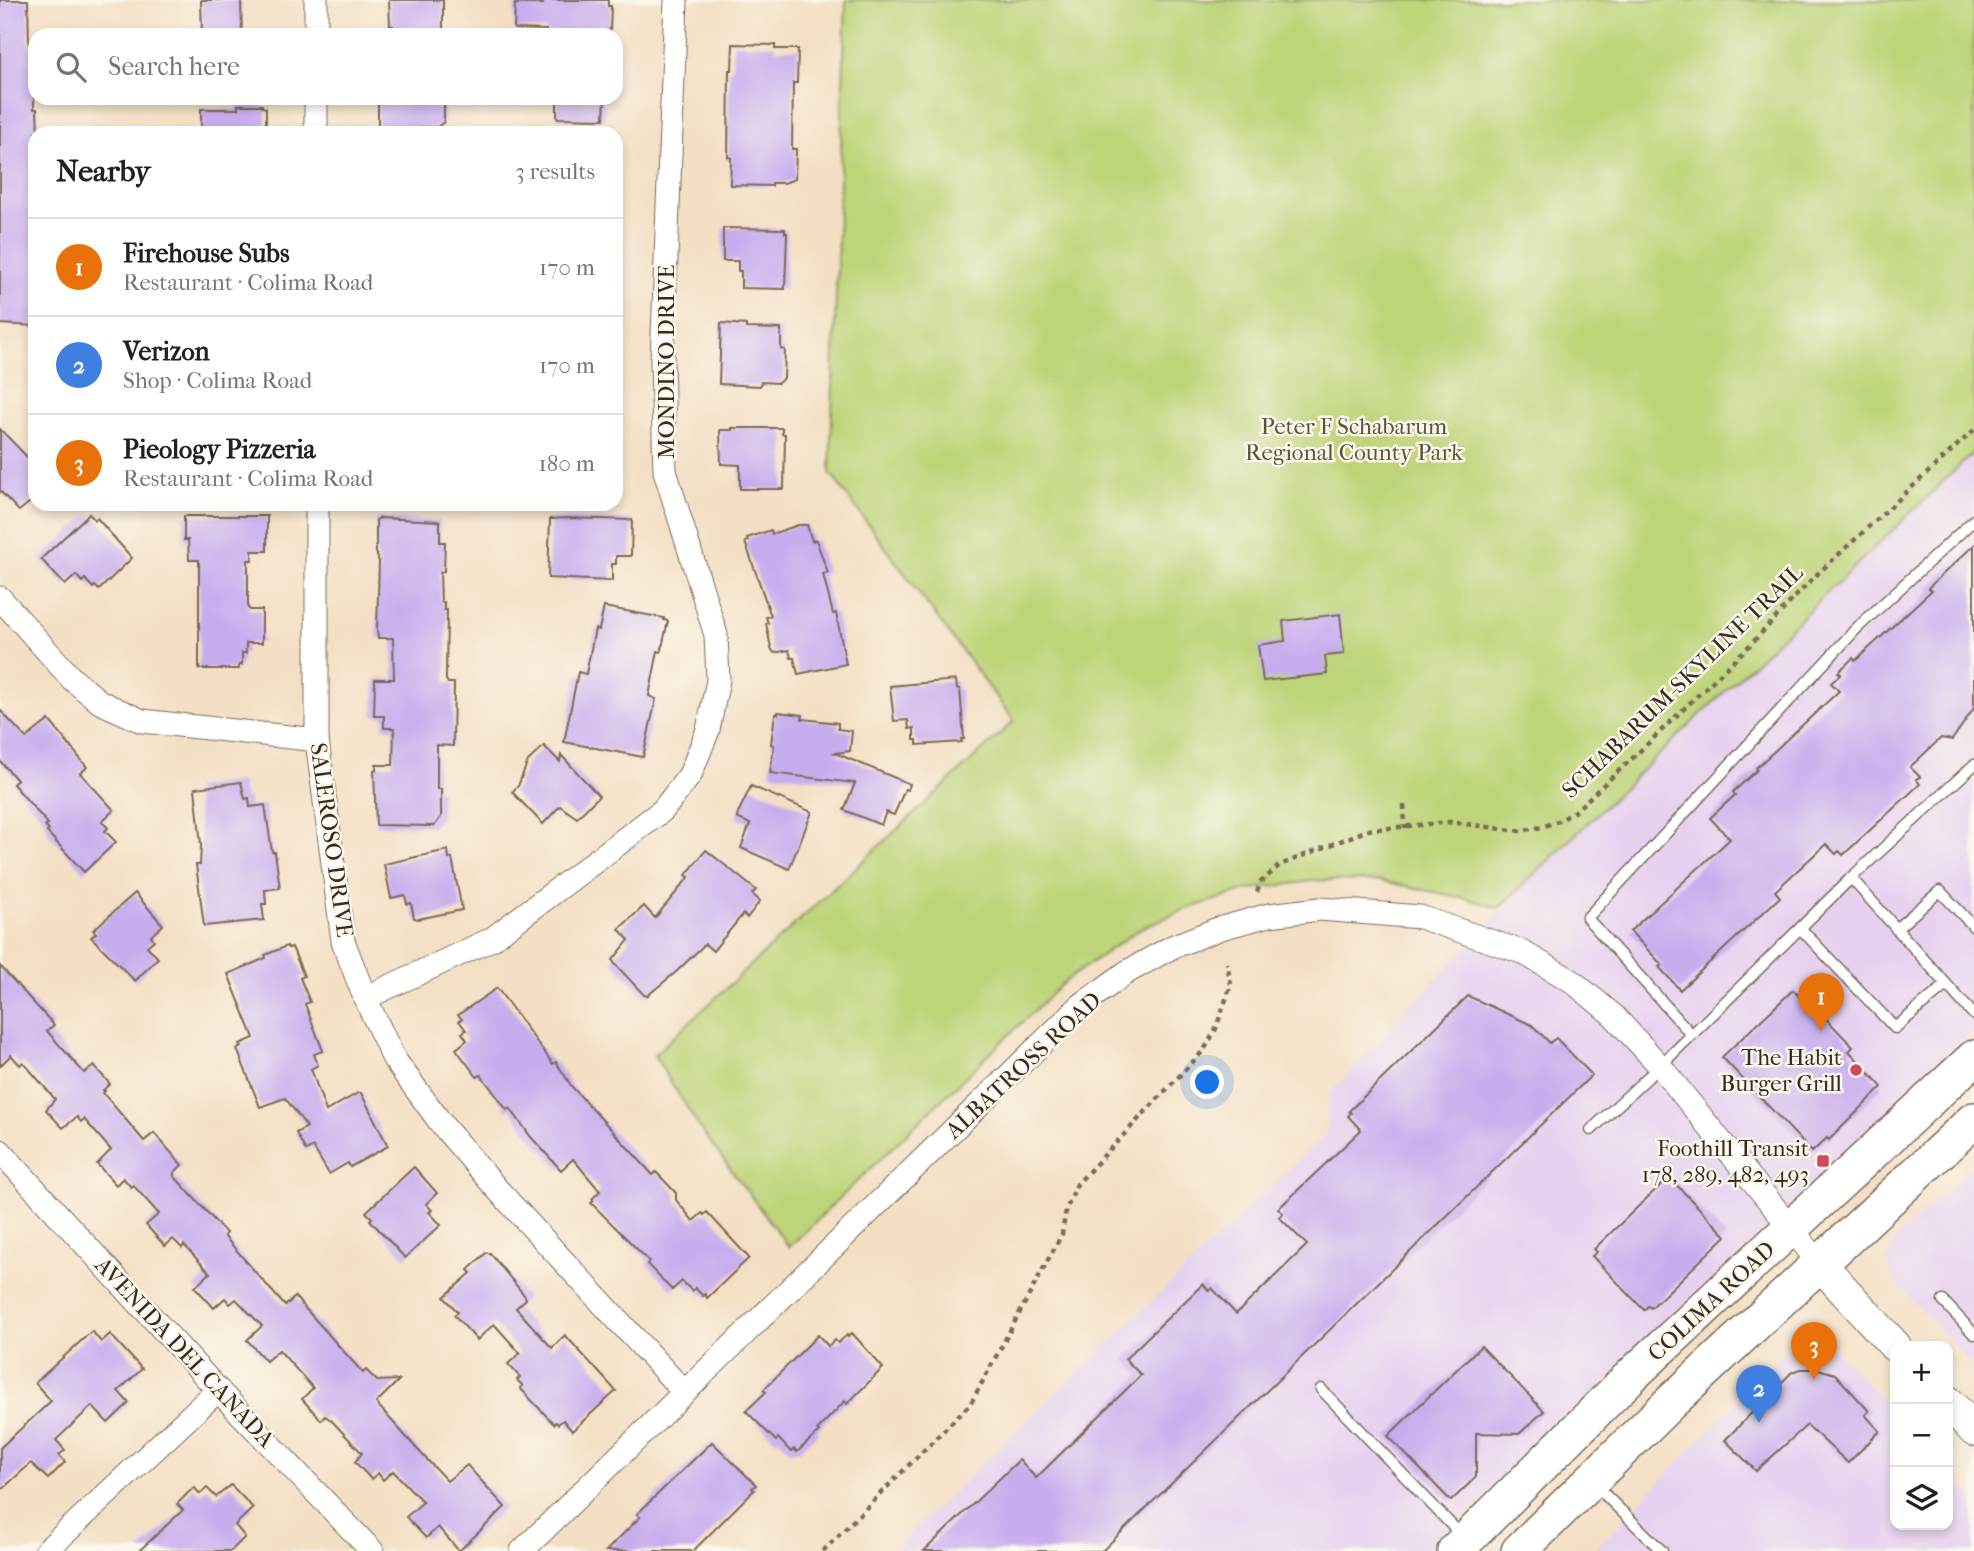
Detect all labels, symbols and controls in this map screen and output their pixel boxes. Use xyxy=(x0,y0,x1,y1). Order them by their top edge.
search box xyxy=(28,28,623,105)
icon: search xyxy=(52,48,90,86)
text: Search here xyxy=(108,51,240,82)
text: Nearby xyxy=(56,154,151,189)
text: 3 results xyxy=(515,158,595,185)
text: Firehouse Subs xyxy=(123,238,290,269)
text: 1 xyxy=(75,254,83,281)
text: 170 m xyxy=(539,254,595,281)
street label: MONDINO DRIVE xyxy=(653,265,680,459)
text: Restaurant · Colima Road xyxy=(123,269,373,296)
text: Verizon xyxy=(123,336,210,367)
text: 2 xyxy=(73,352,85,379)
text: 170 m xyxy=(539,352,595,379)
text: Shop · Colima Road xyxy=(123,367,312,394)
park label: Peter F Schabarum Regional County Park xyxy=(1245,413,1464,466)
text: Pieology Pizzeria xyxy=(123,434,316,465)
text: 3 xyxy=(74,450,84,477)
text: 180 m xyxy=(538,450,595,477)
text: Restaurant · Colima Road xyxy=(123,465,373,492)
street label: SCHABARUM-SKYLINE TRAIL xyxy=(1556,559,1808,804)
street label: SALEROSO DRIVE xyxy=(305,741,359,939)
pin: 1 xyxy=(1798,973,1844,1031)
street label: ALBATROSS ROAD xyxy=(939,986,1107,1145)
place label: The Habit Burger Grill xyxy=(1720,1044,1843,1097)
marker: The Habit Burger Grill xyxy=(1848,1062,1864,1078)
your location xyxy=(1190,1065,1224,1099)
place label: Foothill Transit 178, 289, 482, 493 xyxy=(1642,1135,1809,1188)
marker: Foothill Transit 178, 289, 482, 493 xyxy=(1815,1153,1831,1169)
street label: COLIMA ROAD xyxy=(1642,1236,1780,1367)
street label: AVENIDA DEL CANADA xyxy=(89,1251,281,1454)
pin: 3 xyxy=(1791,1322,1837,1380)
map controls xyxy=(1890,1341,1953,1530)
button: + xyxy=(1890,1341,1953,1404)
pin: 2 xyxy=(1736,1365,1782,1423)
button: − xyxy=(1890,1404,1953,1467)
button: layers xyxy=(1890,1467,1953,1530)

